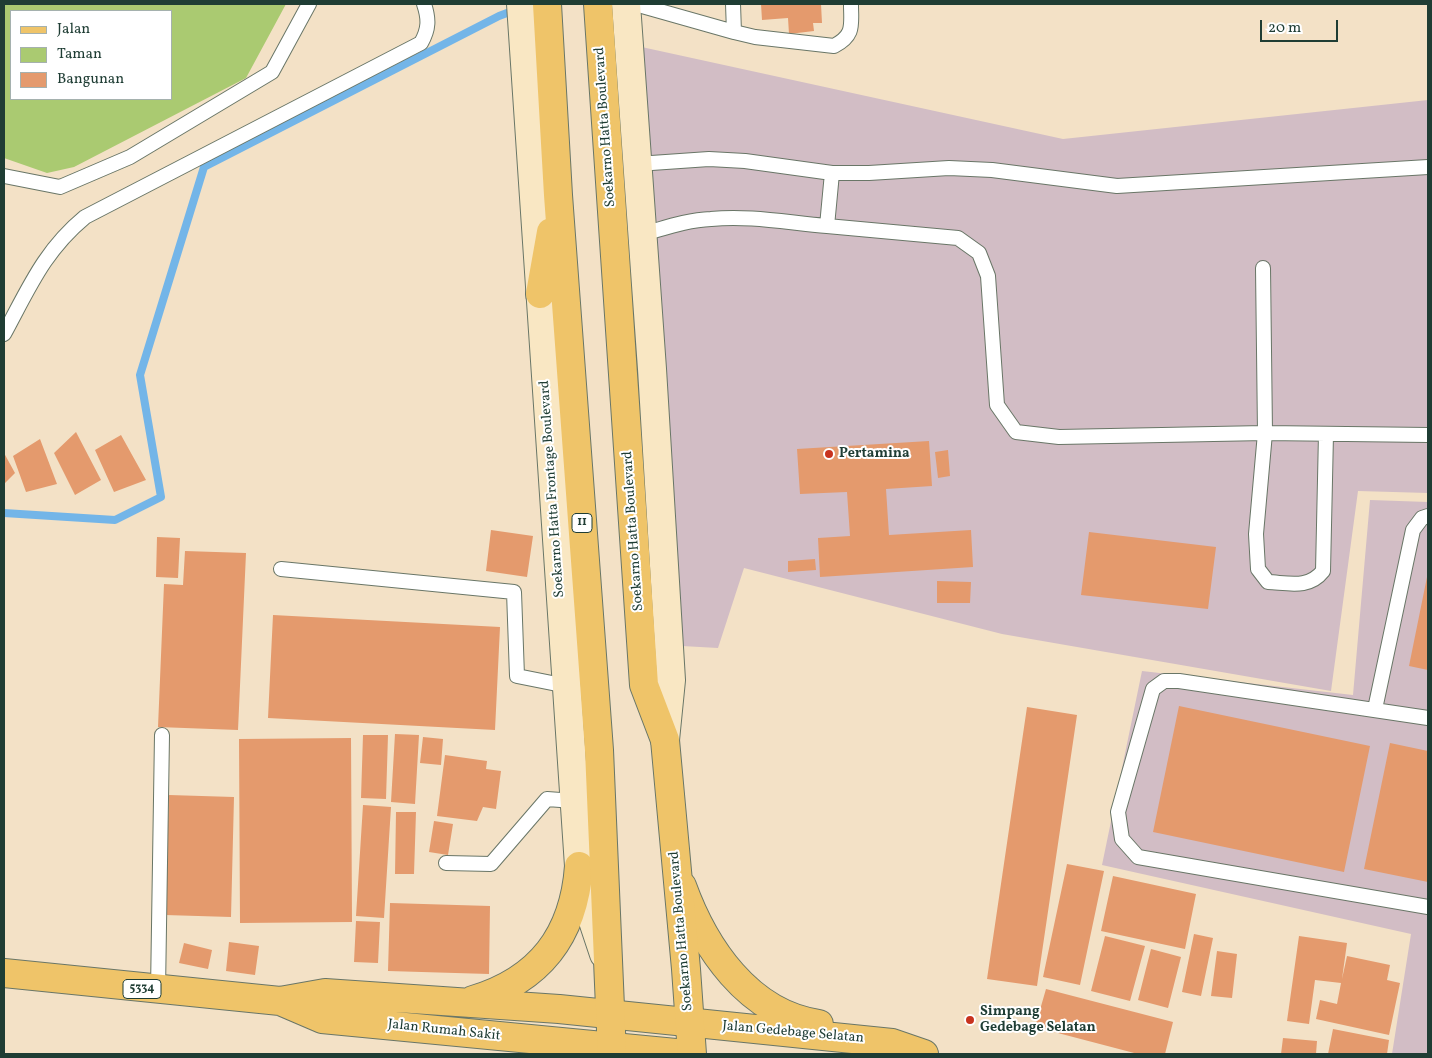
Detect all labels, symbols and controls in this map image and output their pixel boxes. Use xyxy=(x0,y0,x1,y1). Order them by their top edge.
legend xyxy=(10,10,172,100)
scale bar xyxy=(1262,10,1340,42)
text: 20 m xyxy=(1268,18,1301,39)
text: Jalan xyxy=(57,19,90,40)
text: Taman xyxy=(57,44,102,65)
street label: Soekarno Hatta Boulevard xyxy=(592,46,620,208)
text: Bangunan xyxy=(57,69,124,90)
street label: Soekarno Hatta Frontage Boulevard xyxy=(537,380,569,598)
place label: Pertamina xyxy=(839,446,910,462)
marker: Pertamina xyxy=(823,448,835,460)
street label: Soekarno Hatta Boulevard xyxy=(620,450,648,612)
road number: 11 xyxy=(572,514,592,532)
street label: Soekarno Hatta Boulevard xyxy=(667,850,697,1012)
road number: 5334 xyxy=(123,980,161,999)
place label: Simpang Gedebage Selatan xyxy=(980,1004,1096,1036)
marker: Simpang Gedebage Selatan xyxy=(964,1014,976,1026)
street label: Jalan Rumah Sakit xyxy=(387,1017,501,1045)
street label: Jalan Gedebage Selatan xyxy=(722,1018,864,1048)

